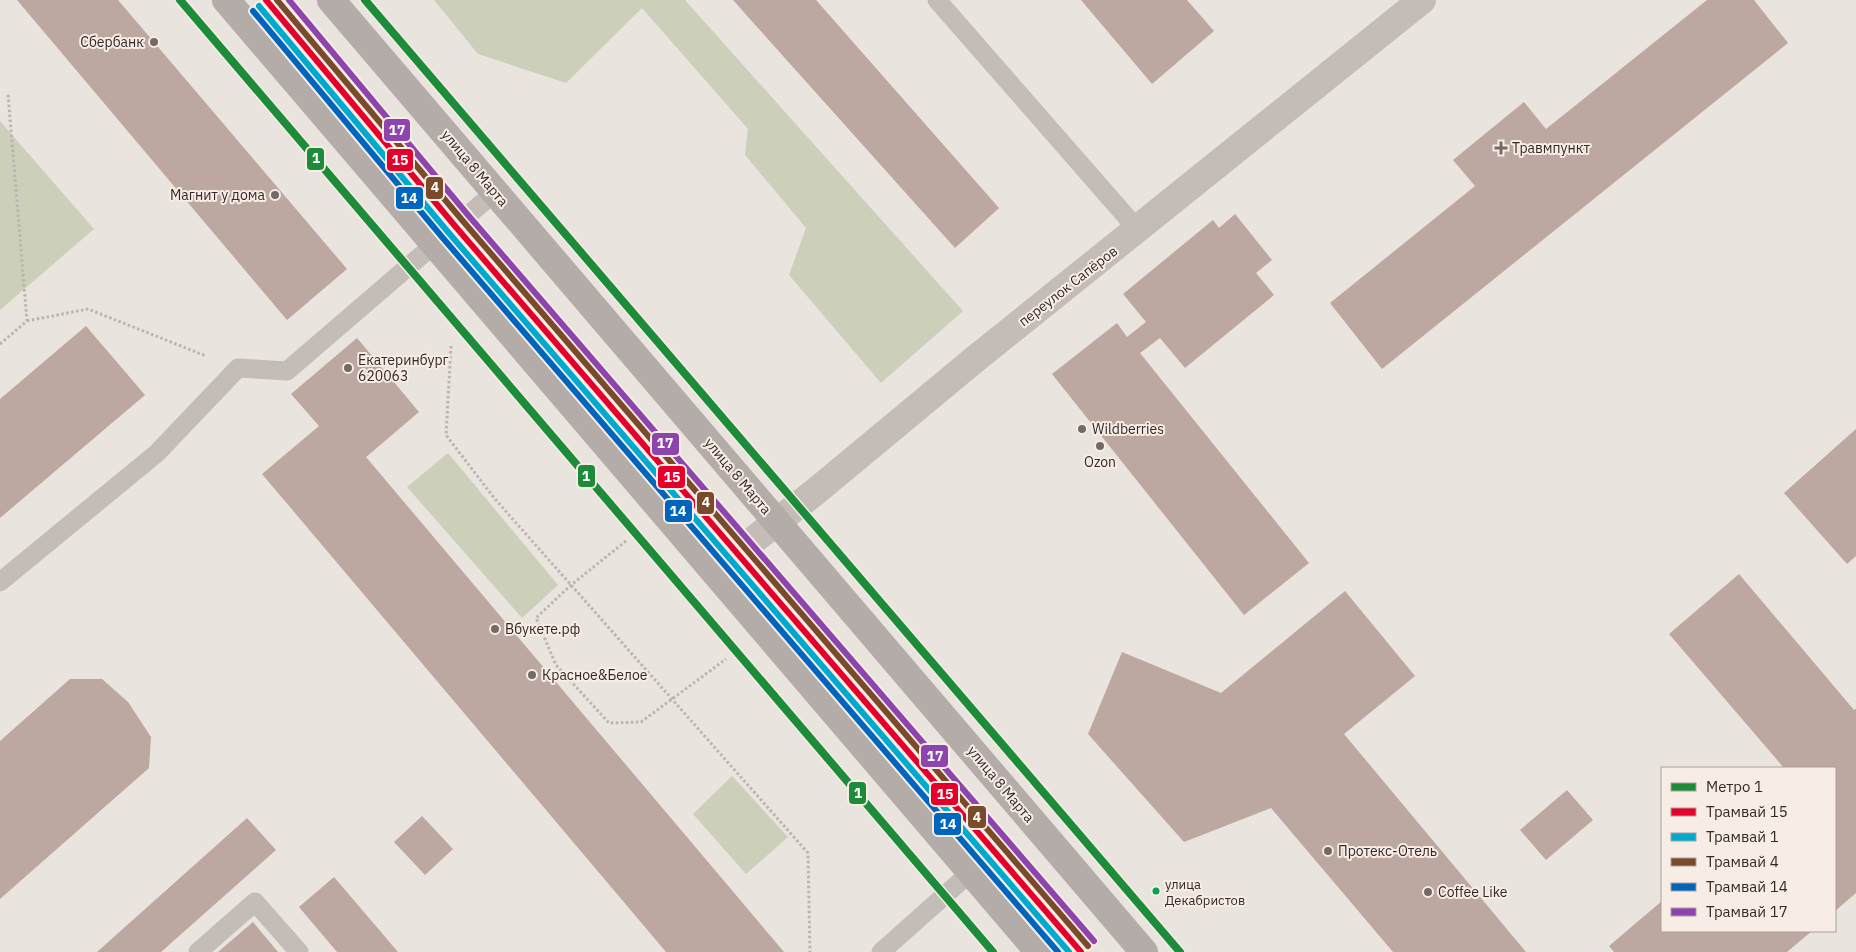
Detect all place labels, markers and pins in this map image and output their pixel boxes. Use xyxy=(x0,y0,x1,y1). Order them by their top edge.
place label: Сбербанк xyxy=(80,33,144,51)
marker: Сбербанк xyxy=(148,36,160,48)
place label: Травмпункт xyxy=(1512,139,1590,157)
marker: Травмпункт xyxy=(1494,141,1508,155)
place label: Магнит у дома xyxy=(170,186,266,204)
marker: Магнит у дома xyxy=(269,189,281,201)
place label: Екатеринбург 620063 xyxy=(358,351,449,385)
marker: Екатеринбург 620063 xyxy=(342,362,354,374)
place label: Wildberries xyxy=(1092,420,1164,438)
marker: Wildberries xyxy=(1076,423,1088,435)
marker: Ozon xyxy=(1094,440,1106,452)
place label: Ozon xyxy=(1084,453,1116,471)
place label: Вбукете.рф xyxy=(505,620,580,638)
marker: Вбукете.рф xyxy=(489,623,501,635)
place label: Красное&Белое xyxy=(542,666,648,684)
marker: Красное&Белое xyxy=(526,669,538,681)
place label: Протекс-Отель xyxy=(1338,842,1437,860)
marker: Протекс-Отель xyxy=(1322,845,1334,857)
place label: улица Декабристов xyxy=(1165,876,1245,909)
place label: Coffee Like xyxy=(1438,883,1508,901)
marker: улица Декабристов xyxy=(1151,886,1161,896)
marker: Coffee Like xyxy=(1422,886,1434,898)

